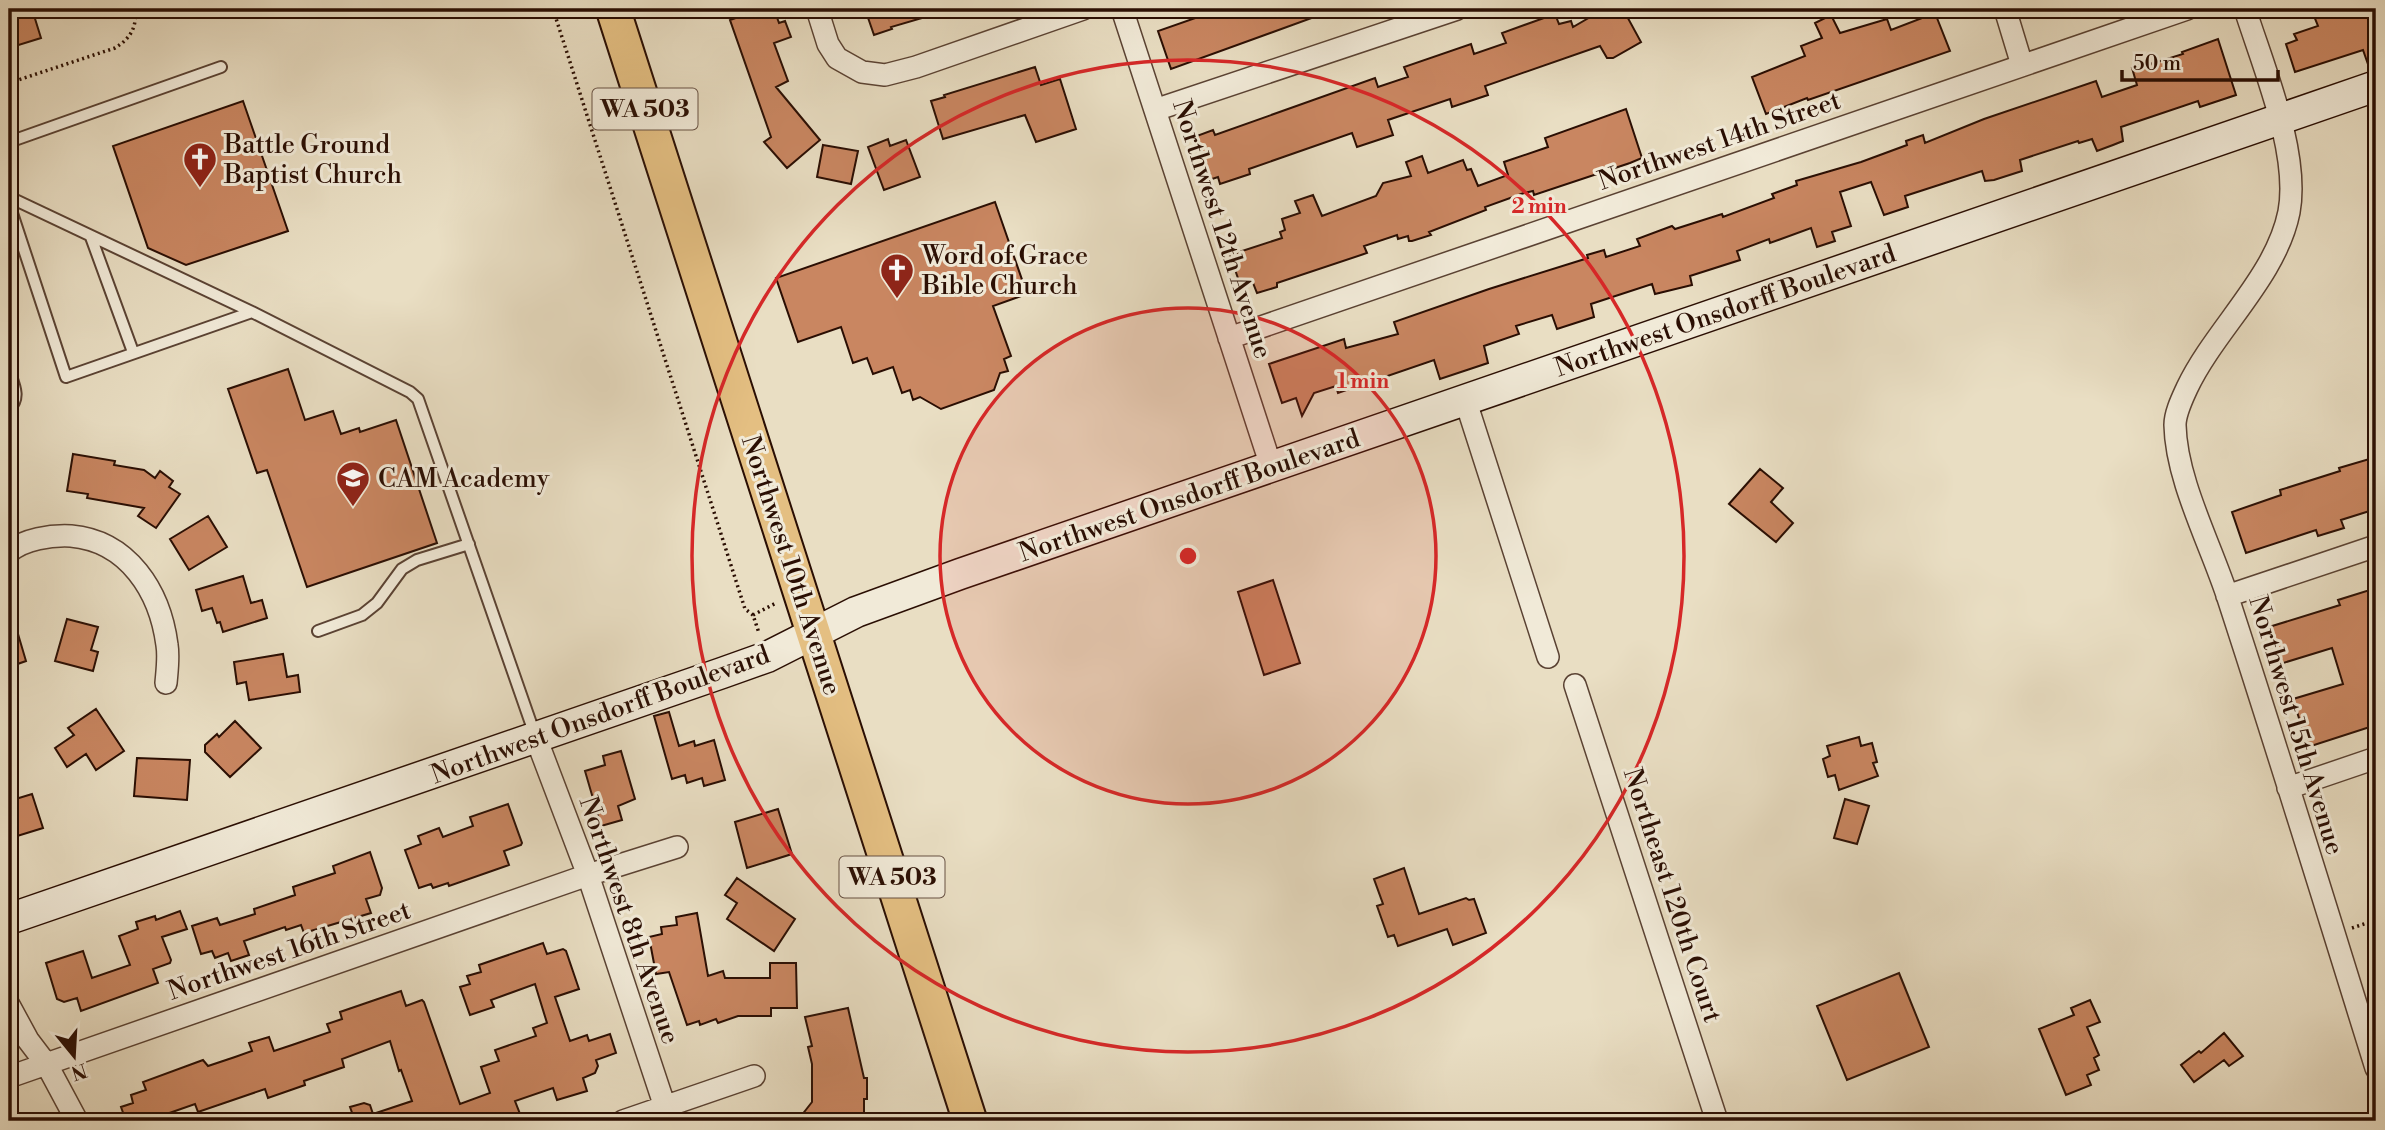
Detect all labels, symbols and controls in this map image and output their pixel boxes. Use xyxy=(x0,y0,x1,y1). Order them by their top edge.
scale bar xyxy=(2122,38,2278,82)
text: 50 m xyxy=(2133,51,2181,77)
street label: Northwest 14th Street xyxy=(1594,84,1845,197)
road number: WA 503 xyxy=(592,88,698,130)
street label: Northwest 12th Avenue xyxy=(1165,96,1279,363)
place label: Battle Ground Baptist Church xyxy=(223,129,402,191)
church icon: Battle Ground Baptist Church xyxy=(181,140,219,189)
text: 2 min xyxy=(1511,194,1567,220)
street label: Northwest Onsdorff Boulevard xyxy=(1551,237,1900,384)
place label: Word of Grace Bible Church xyxy=(921,240,1088,302)
church icon: Word of Grace Bible Church xyxy=(878,251,916,300)
text: 1 min xyxy=(1337,369,1389,395)
street label: Northwest Onsdorff Boulevard xyxy=(1015,422,1364,569)
street label: Northwest 10th Avenue xyxy=(734,431,848,699)
school or university icon: CAM Academy xyxy=(334,459,372,508)
place label: CAM Academy xyxy=(378,463,550,495)
centre of rings xyxy=(1176,544,1200,568)
street label: Northwest 15th Avenue xyxy=(2241,592,2351,859)
street label: Northwest Onsdorff Boulevard xyxy=(426,639,774,791)
street label: Northeast 120th Court xyxy=(1616,764,1728,1027)
street label: Northwest 8th Avenue xyxy=(572,792,686,1048)
road number: WA 503 xyxy=(840,856,945,898)
street label: Northwest 16th Street xyxy=(164,894,415,1008)
north arrow xyxy=(38,1021,108,1092)
text: N xyxy=(68,1057,90,1085)

